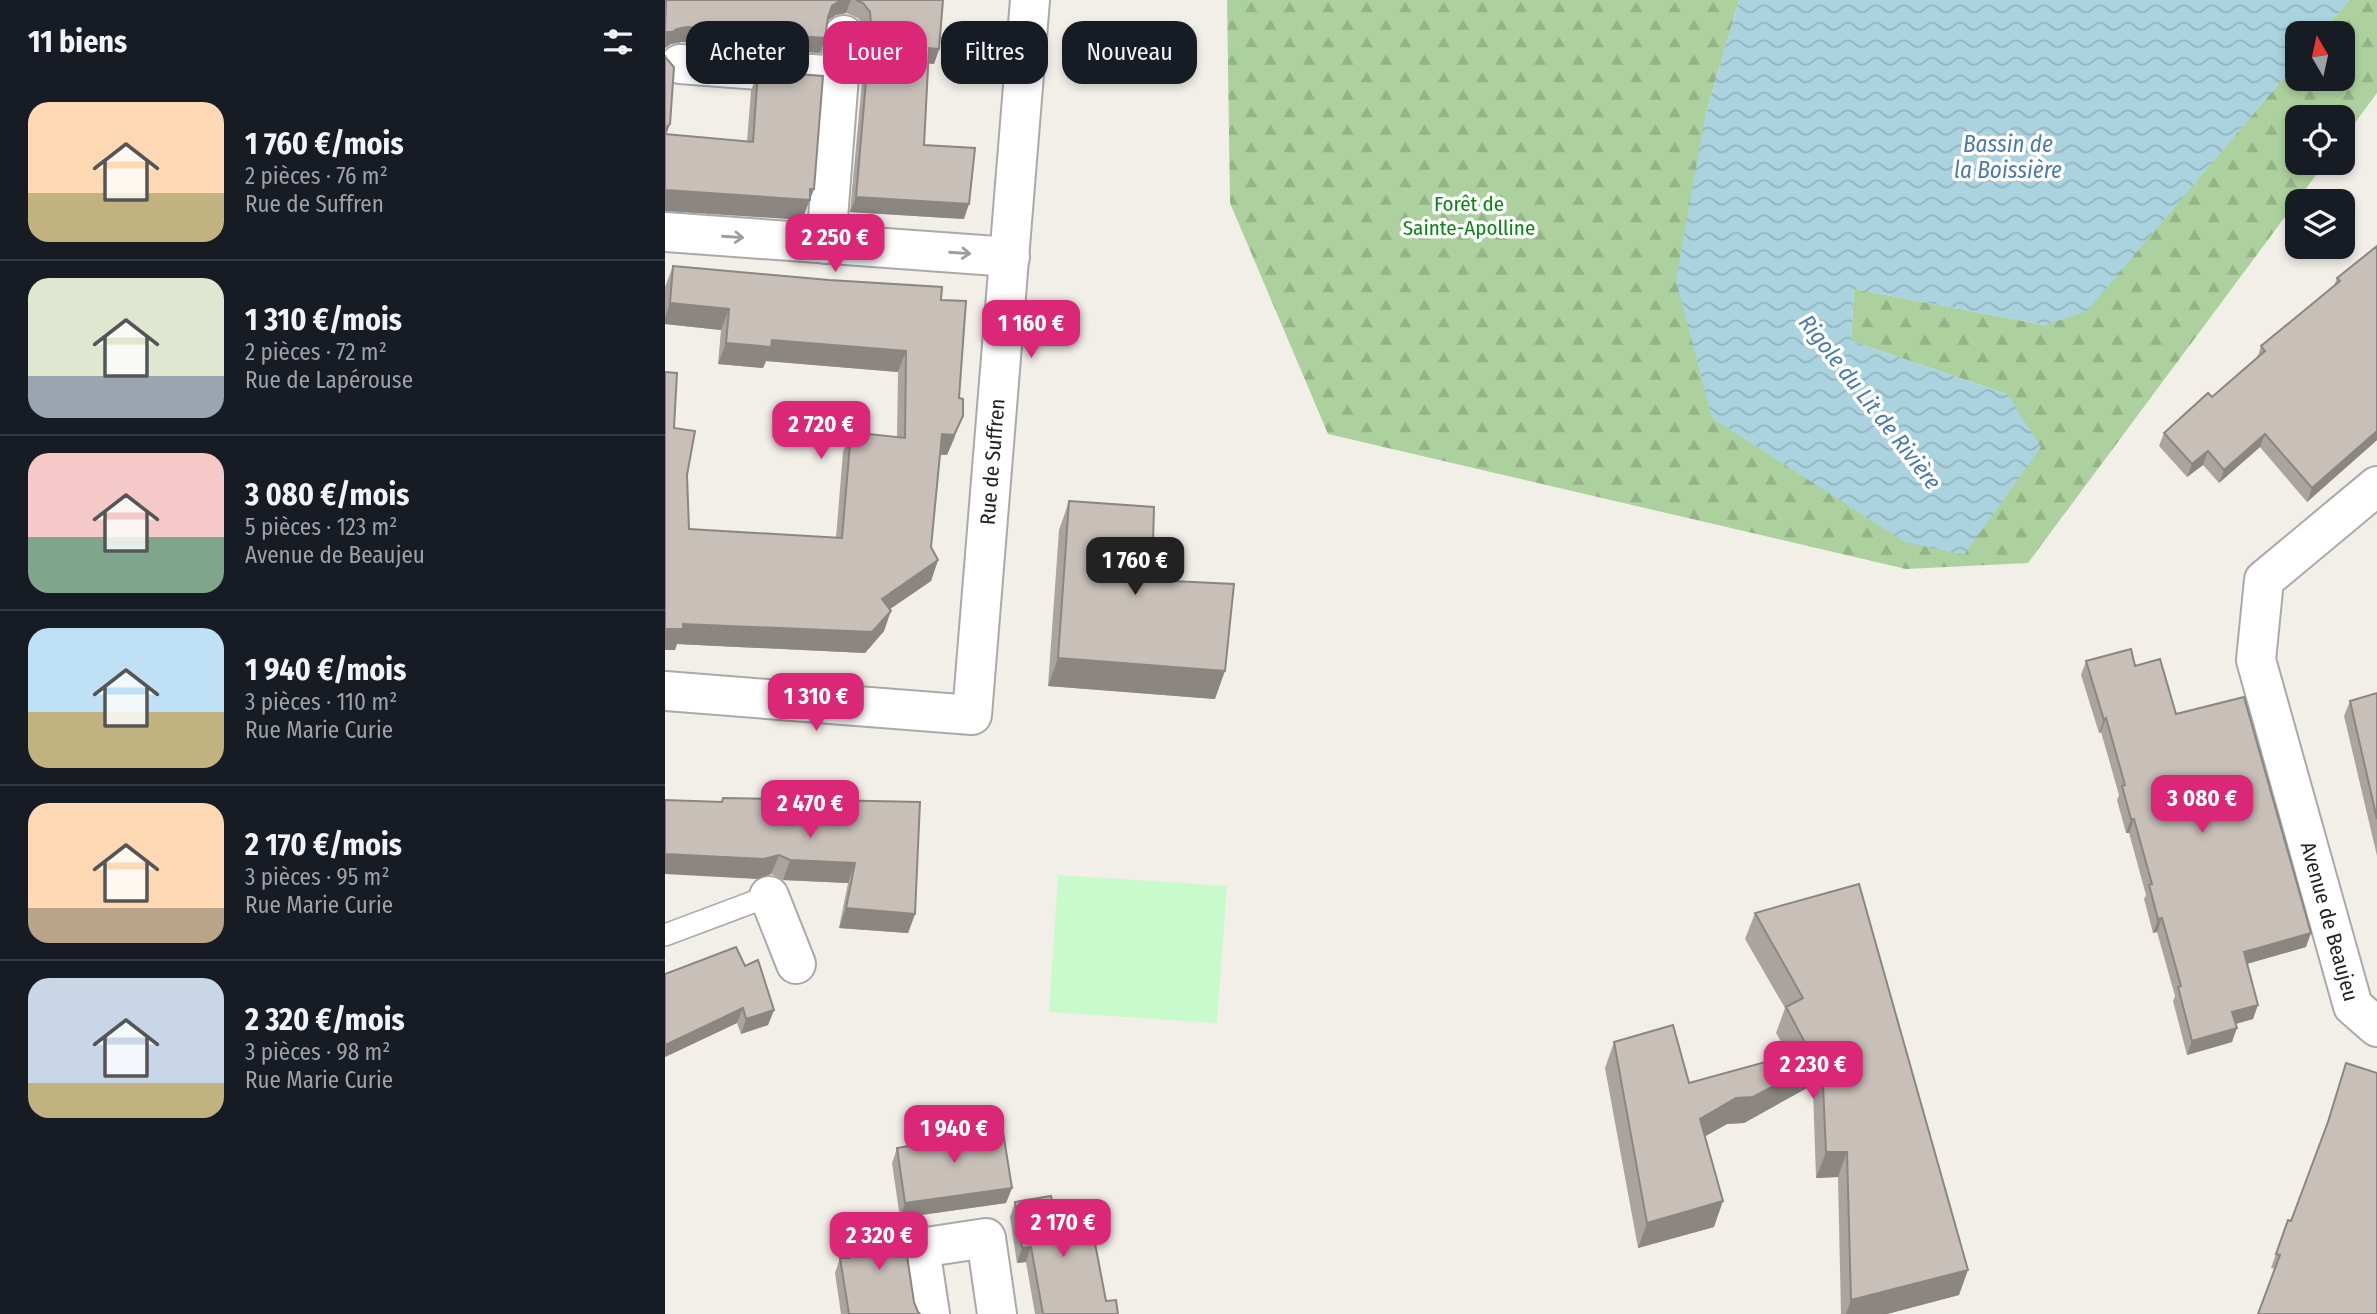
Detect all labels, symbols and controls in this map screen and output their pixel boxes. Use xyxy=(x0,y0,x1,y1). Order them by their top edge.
chip: Acheter xyxy=(686,21,809,84)
chip: Louer xyxy=(823,21,927,84)
chip: Filtres xyxy=(941,21,1048,84)
chip: Nouveau xyxy=(1062,21,1197,84)
north arrow xyxy=(2285,21,2355,91)
map controls xyxy=(2285,21,2355,259)
icon: filters xyxy=(599,23,637,61)
text: 11 biens xyxy=(28,24,127,60)
button: locate xyxy=(2285,105,2355,175)
text: 1 760 €/mois xyxy=(245,126,404,162)
icon: home xyxy=(84,130,168,214)
water label: Bassin de la Boissière xyxy=(1954,130,2062,184)
text: 2 pièces · 76 m² xyxy=(245,162,388,190)
button: layers xyxy=(2285,189,2355,259)
text: Rue de Suffren xyxy=(245,190,384,218)
park label: Forêt de Sainte-Apolline xyxy=(1403,191,1535,241)
pin: 2 250 € xyxy=(770,215,900,274)
text: 2 250 € xyxy=(801,223,869,251)
one-way arrow xyxy=(721,231,744,244)
one-way arrow xyxy=(948,247,971,260)
pin: 1 160 € xyxy=(966,300,1096,360)
text: 1 310 €/mois xyxy=(245,302,402,338)
icon: home xyxy=(84,306,168,390)
text: 1 160 € xyxy=(998,309,1064,337)
water label: Rigole du Lit de Rivière xyxy=(1793,309,1947,495)
text: 2 pièces · 72 m² xyxy=(245,338,387,366)
text: Rue de Lapérouse xyxy=(245,366,413,394)
street label: Rue de Suffren xyxy=(974,398,1011,526)
pin: 2 720 € xyxy=(756,402,886,461)
text: 2 720 € xyxy=(788,410,854,438)
text: 3 080 €/mois xyxy=(245,477,409,513)
icon: home xyxy=(84,481,168,565)
text: 5 pièces · 123 m² xyxy=(245,513,397,541)
pin: 1 760 € xyxy=(1070,538,1200,597)
text: Avenue de Beaujeu xyxy=(245,541,425,569)
text: 1 760 € xyxy=(1102,546,1168,574)
text: 1 940 €/mois xyxy=(245,652,406,688)
icon: home xyxy=(84,656,168,740)
pin: 1 310 € xyxy=(751,674,881,733)
text: 1 310 € xyxy=(784,682,848,710)
text: 3 pièces · 110 m² xyxy=(245,688,397,716)
text: Rue Marie Curie xyxy=(245,716,393,744)
pin: 3 080 € xyxy=(2137,776,2267,835)
pin: 2 470 € xyxy=(745,780,875,840)
text: 3 080 € xyxy=(2167,784,2237,812)
text: 2 470 € xyxy=(777,789,843,817)
text: 2 170 €/mois xyxy=(245,827,402,863)
icon: home xyxy=(84,831,168,915)
street label: Avenue de Beaujeu xyxy=(2295,839,2364,1004)
text: 3 pièces · 95 m² xyxy=(245,863,390,891)
text: Rue Marie Curie xyxy=(245,891,393,919)
text: 2 320 €/mois xyxy=(245,1002,405,1038)
icon: home xyxy=(84,1006,168,1090)
text: 3 pièces · 98 m² xyxy=(245,1038,390,1066)
pin: 2 230 € xyxy=(1748,1042,1878,1101)
text: 2 230 € xyxy=(1780,1050,1846,1078)
text: Rue Marie Curie xyxy=(245,1066,393,1094)
pin: 1 940 € xyxy=(889,1106,1019,1165)
text: 1 940 € xyxy=(920,1114,988,1142)
pin: 2 170 € xyxy=(998,1200,1128,1259)
text: 2 170 € xyxy=(1031,1208,1095,1236)
pin: 2 320 € xyxy=(814,1212,944,1272)
text: 2 320 € xyxy=(846,1221,912,1249)

